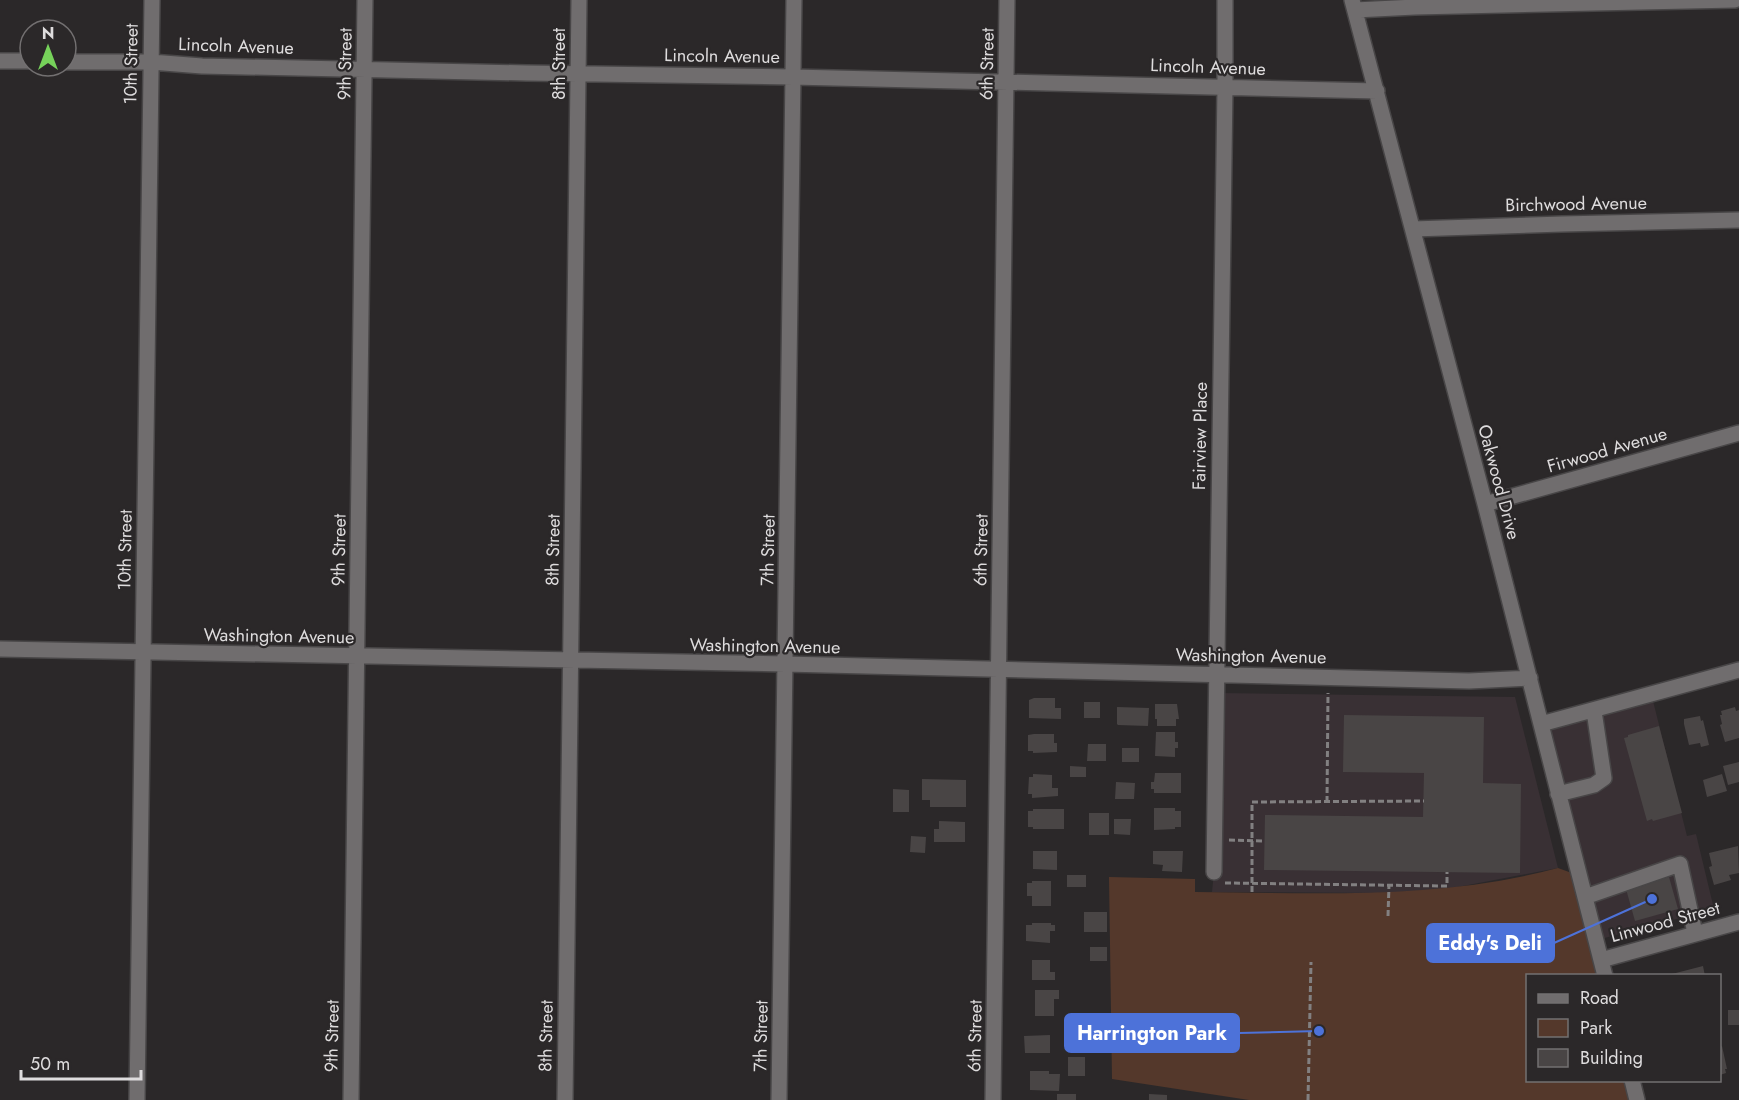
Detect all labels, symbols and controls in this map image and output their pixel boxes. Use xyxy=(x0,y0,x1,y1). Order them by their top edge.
north arrow xyxy=(18,18,78,78)
text: N xyxy=(42,22,54,45)
street label: 10th Street xyxy=(117,23,145,105)
street label: 9th Street xyxy=(331,27,359,100)
street label: 8th Street xyxy=(546,27,572,100)
street label: 6th Street xyxy=(973,27,1001,100)
street label: Lincoln Avenue xyxy=(178,31,294,61)
street label: Lincoln Avenue xyxy=(664,42,780,70)
street label: Lincoln Avenue xyxy=(1150,52,1266,82)
street label: Birchwood Avenue xyxy=(1505,190,1647,218)
street label: Fairview Place xyxy=(1186,382,1214,490)
street label: Firwood Avenue xyxy=(1544,420,1670,480)
street label: Oakwood Drive xyxy=(1471,421,1527,543)
street label: 10th Street xyxy=(111,509,139,591)
street label: 9th Street xyxy=(325,513,353,586)
street label: 8th Street xyxy=(539,513,567,586)
street label: 7th Street xyxy=(754,513,782,586)
street label: 6th Street xyxy=(967,513,995,586)
street label: Washington Avenue xyxy=(203,622,355,650)
street label: Washington Avenue xyxy=(689,632,841,660)
street label: Washington Avenue xyxy=(1175,642,1327,670)
street label: Linwood Street xyxy=(1607,895,1723,949)
callout: Eddy's Deli xyxy=(1427,924,1554,962)
text: Eddy's Deli xyxy=(1438,929,1542,958)
legend xyxy=(1526,974,1721,1082)
text: Road xyxy=(1580,985,1619,1011)
street label: 9th Street xyxy=(318,999,346,1072)
street label: 8th Street xyxy=(532,999,560,1072)
street label: 7th Street xyxy=(747,999,775,1072)
street label: 6th Street xyxy=(961,999,989,1072)
callout: Harrington Park xyxy=(1065,1014,1239,1052)
text: Park xyxy=(1580,1015,1612,1041)
text: Harrington Park xyxy=(1077,1019,1228,1048)
scale bar xyxy=(21,1043,141,1081)
text: Building xyxy=(1580,1045,1643,1071)
text: 50 m xyxy=(30,1051,70,1077)

